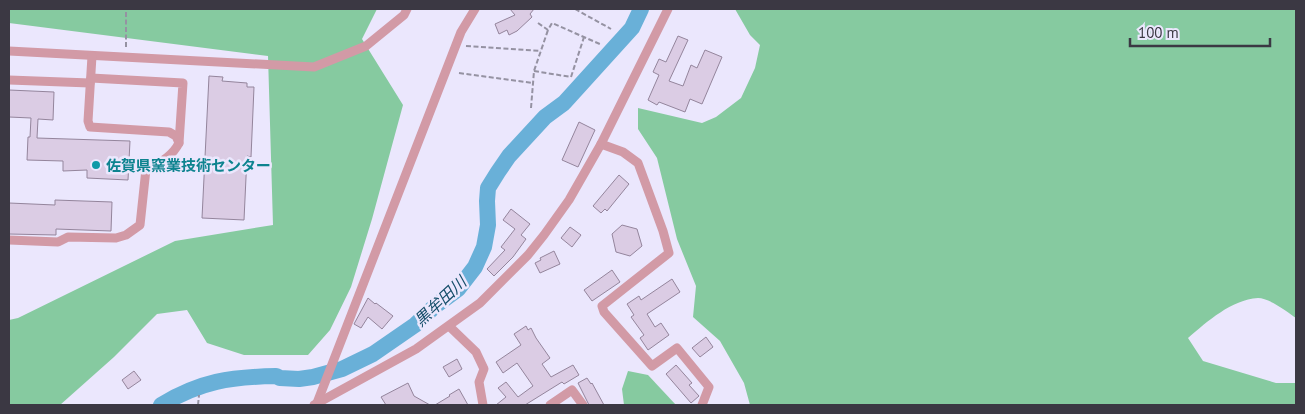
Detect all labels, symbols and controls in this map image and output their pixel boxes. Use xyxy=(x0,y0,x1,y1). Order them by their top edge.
scale bar xyxy=(1130,15,1270,47)
text: 100 m xyxy=(1138,23,1179,42)
place label: 佐賀県窯業技術センター xyxy=(106,156,271,175)
marker: 佐賀県窯業技術センター xyxy=(90,159,102,171)
water label: 黒牟田川 xyxy=(410,271,472,330)

